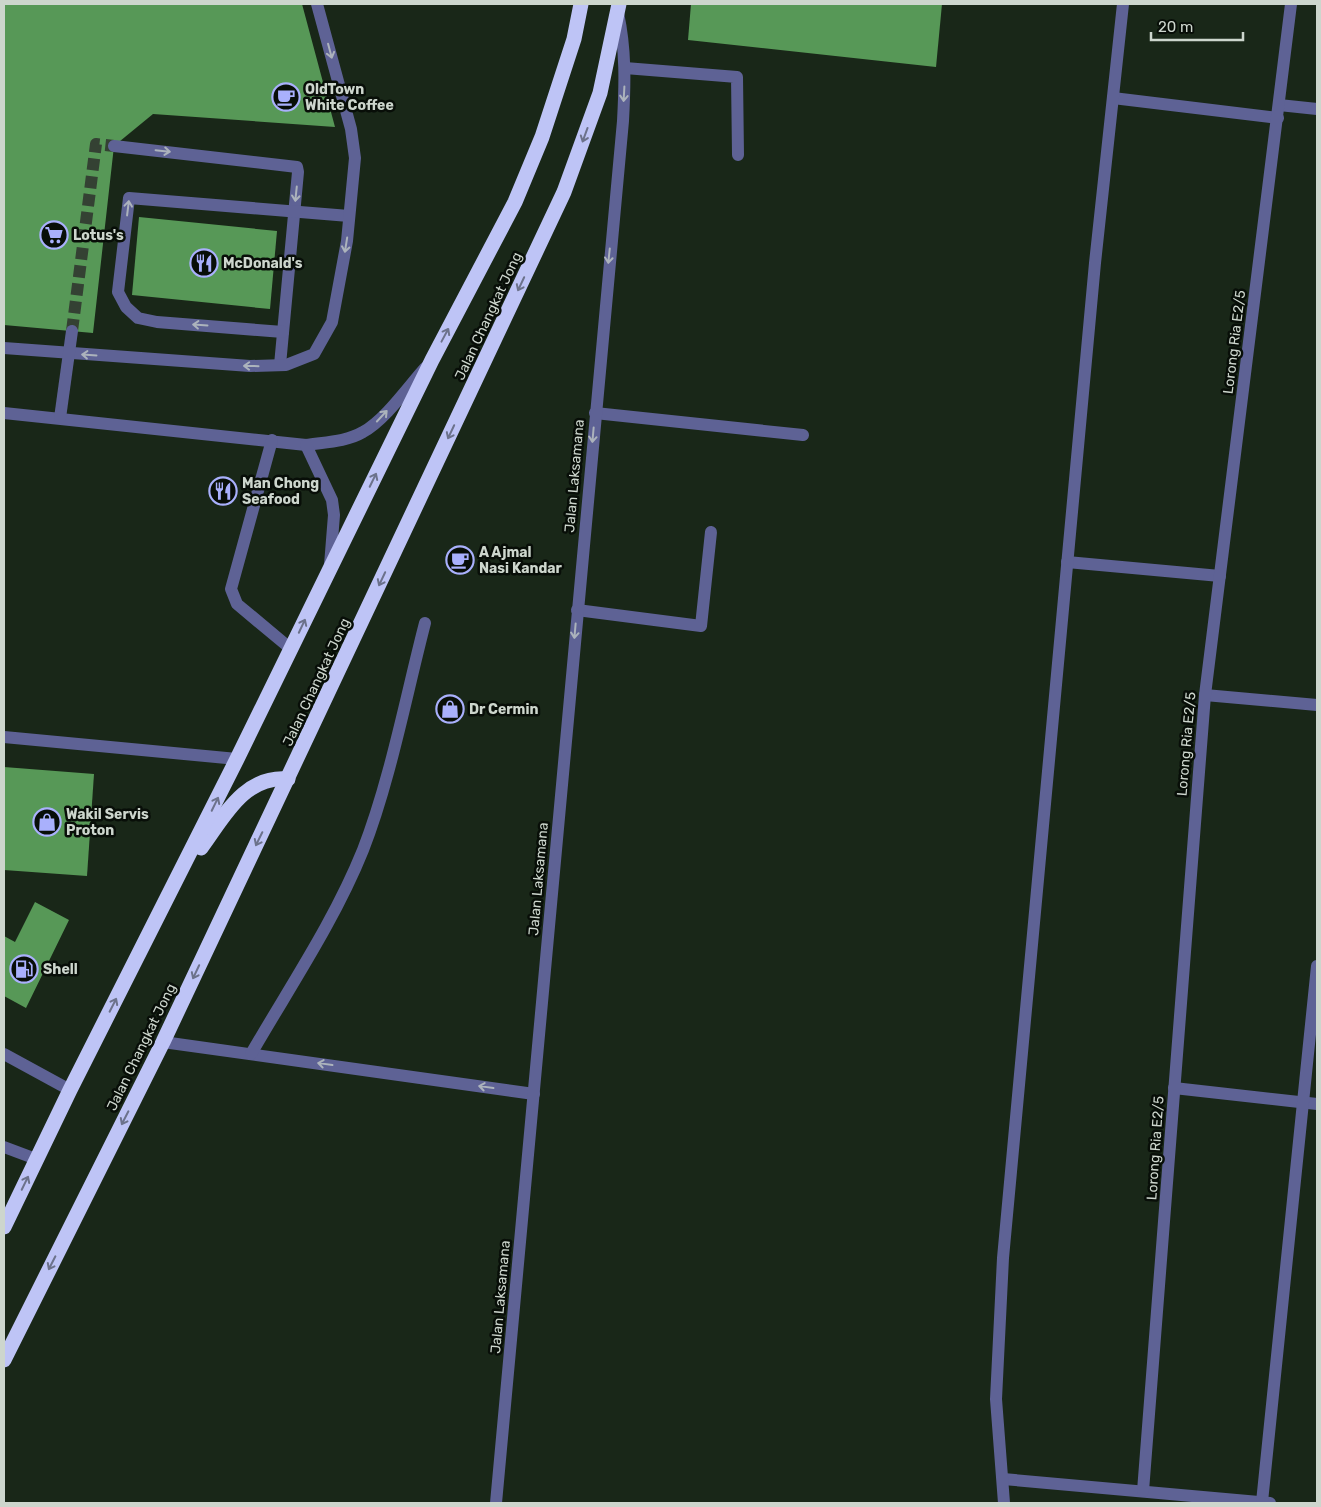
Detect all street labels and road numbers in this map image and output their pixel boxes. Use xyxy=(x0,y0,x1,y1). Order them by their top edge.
street label: Jalan Changkat Jong xyxy=(451,249,526,383)
street label: Lorong Ria E2/5 xyxy=(1220,289,1249,395)
street label: Jalan Laksamana xyxy=(561,419,588,533)
street label: Jalan Changkat Jong xyxy=(279,615,354,749)
street label: Lorong Ria E2/5 xyxy=(1173,691,1200,797)
street label: Jalan Laksamana xyxy=(525,822,552,936)
street label: Jalan Changkat Jong xyxy=(103,981,180,1114)
street label: Lorong Ria E2/5 xyxy=(1143,1095,1168,1201)
street label: Jalan Laksamana xyxy=(487,1240,514,1354)

